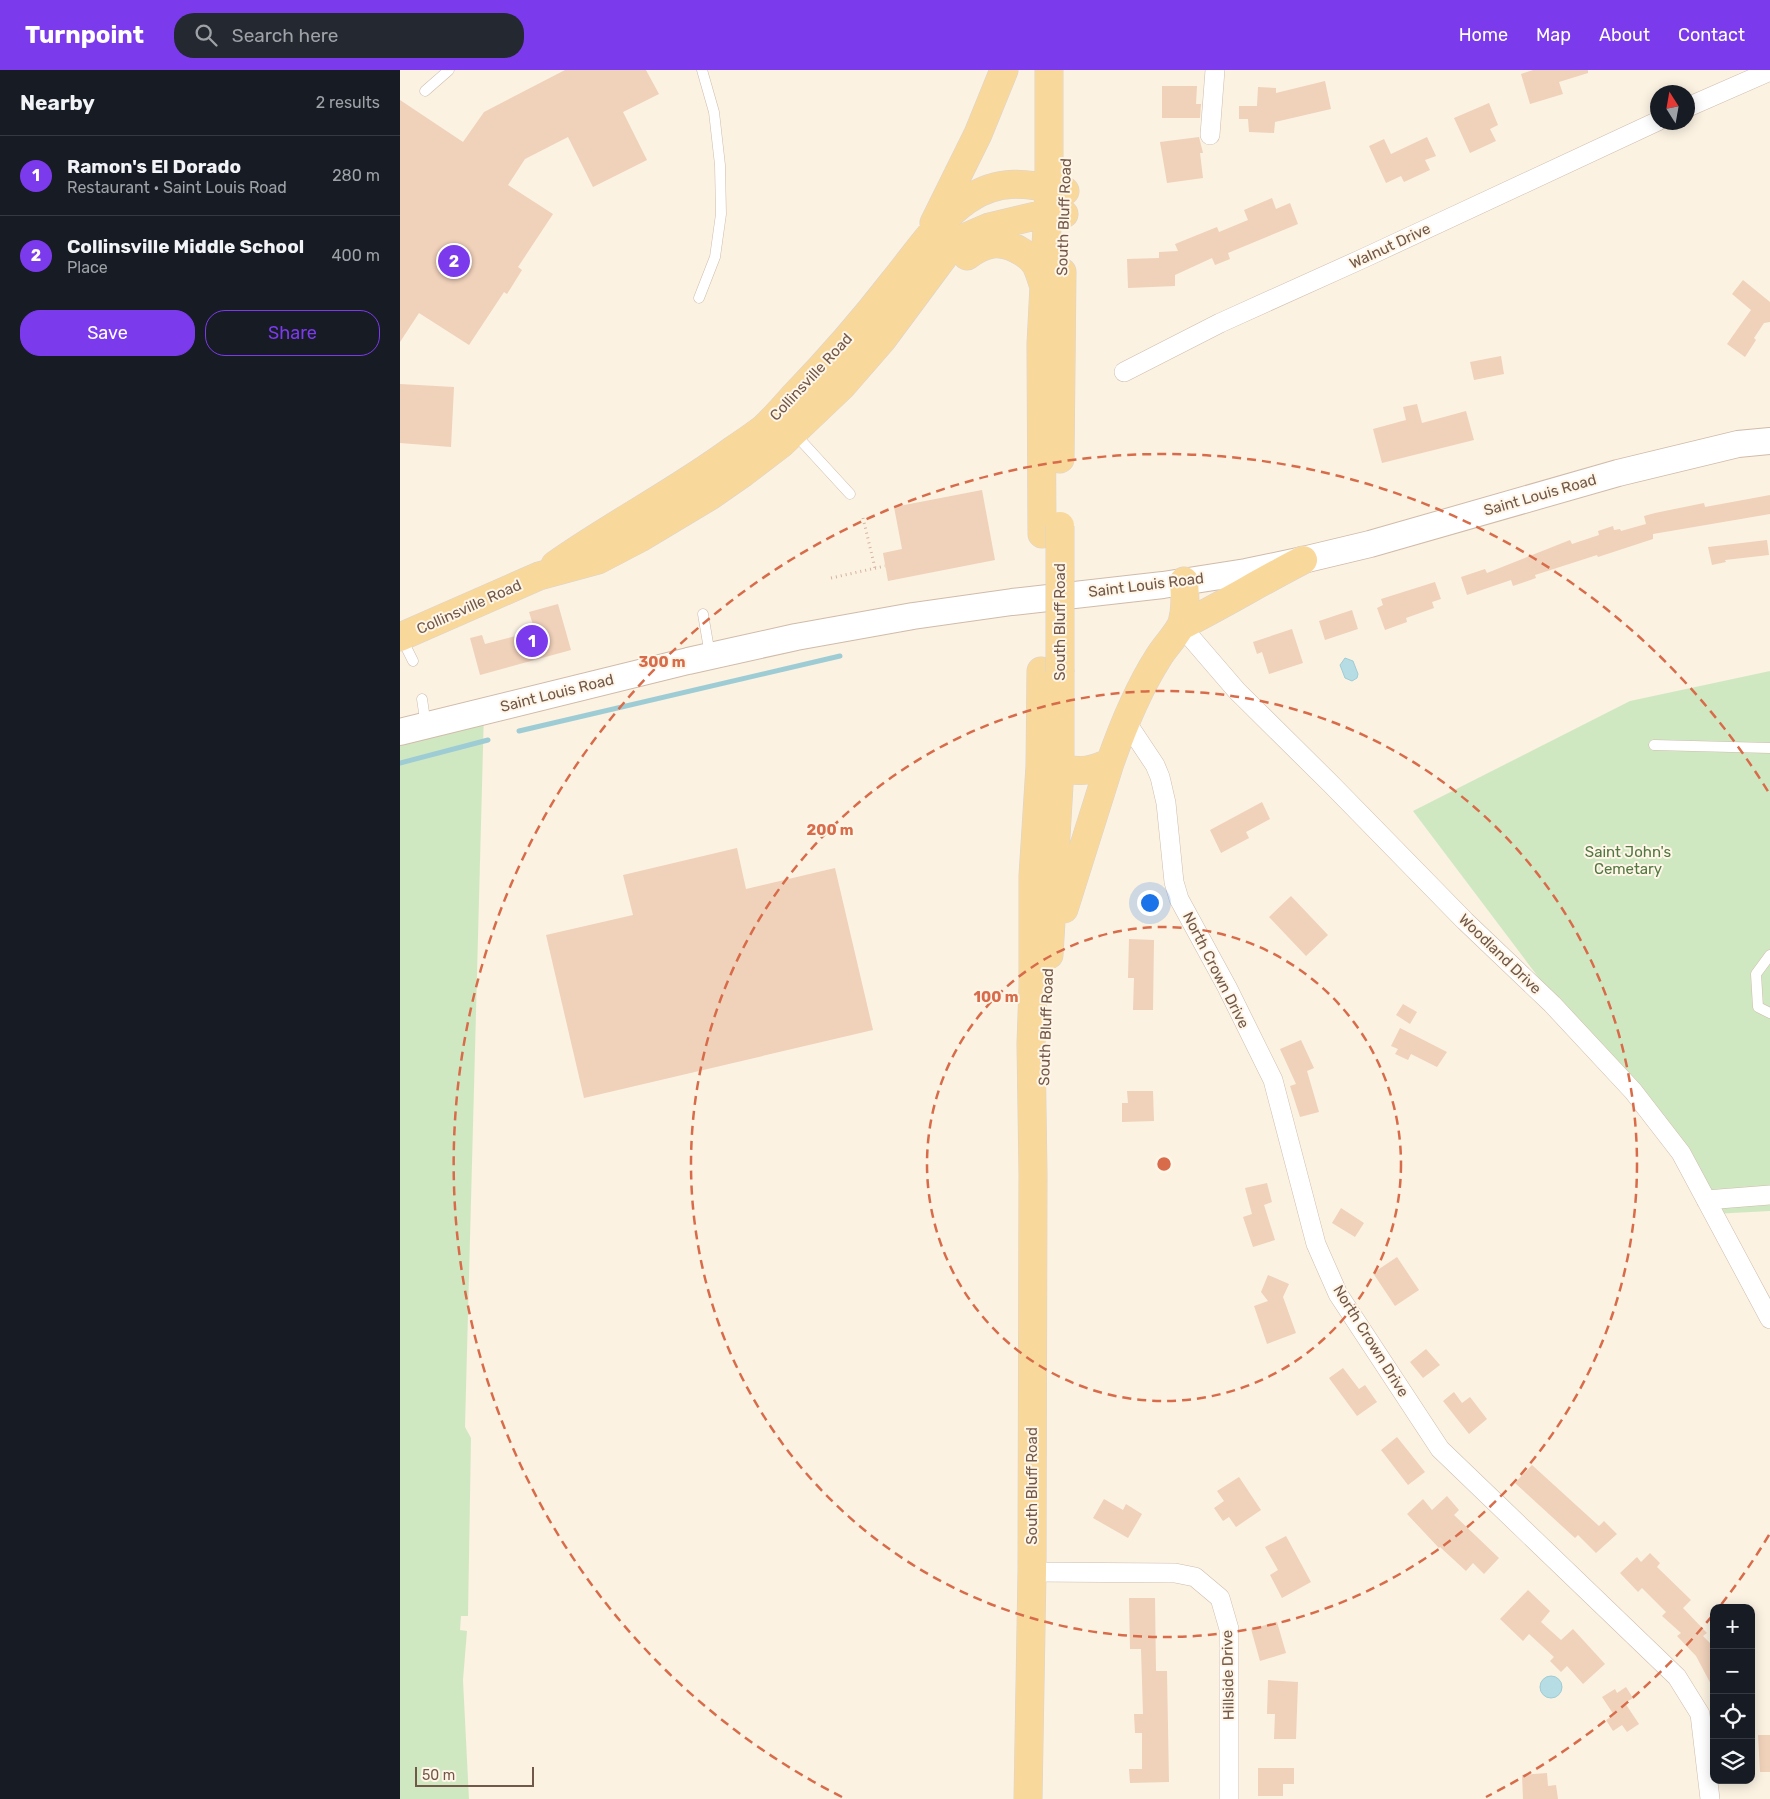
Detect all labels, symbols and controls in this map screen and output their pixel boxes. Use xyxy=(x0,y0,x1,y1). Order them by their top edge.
search box xyxy=(174,13,524,58)
text: Turnpoint xyxy=(25,21,144,49)
icon: search xyxy=(192,21,220,49)
text: Search here xyxy=(232,24,338,47)
text: Home xyxy=(1459,24,1508,46)
text: Map xyxy=(1536,24,1571,46)
text: About xyxy=(1599,24,1650,46)
text: Contact xyxy=(1678,24,1745,46)
north arrow xyxy=(1650,85,1695,130)
text: Nearby xyxy=(20,90,95,115)
text: 2 results xyxy=(316,93,380,112)
text: Ramon's El Dorado xyxy=(67,155,241,178)
street label: South Bluff Road xyxy=(1053,158,1075,276)
text: 1 xyxy=(32,166,40,185)
text: 280 m xyxy=(332,166,380,185)
text: Restaurant · Saint Louis Road xyxy=(67,178,287,197)
street label: Walnut Drive xyxy=(1347,219,1433,273)
text: Collinsville Middle School xyxy=(67,235,304,258)
pin: 2 xyxy=(438,242,470,280)
text: 2 xyxy=(31,246,41,265)
text: 400 m xyxy=(332,246,380,265)
text: Place xyxy=(67,258,108,277)
button: Save xyxy=(20,310,195,356)
button: Share xyxy=(205,310,380,356)
street label: Collinsville Road xyxy=(766,330,856,424)
street label: Saint Louis Road xyxy=(1482,470,1598,520)
street label: South Bluff Road xyxy=(1051,563,1069,681)
street label: Saint Louis Road xyxy=(1087,569,1205,601)
street label: Collinsville Road xyxy=(414,576,524,638)
pin: 1 xyxy=(516,622,548,660)
text: 300 m xyxy=(638,653,686,671)
street label: Saint Louis Road xyxy=(498,670,616,716)
text: 200 m xyxy=(806,821,854,839)
park label: Saint John's Cemetary xyxy=(1585,843,1671,878)
your location xyxy=(1137,890,1163,916)
street label: North Crown Drive xyxy=(1179,909,1253,1031)
street label: Woodland Drive xyxy=(1455,910,1545,998)
street label: South Bluff Road xyxy=(1035,968,1057,1086)
text: 100 m xyxy=(974,988,1018,1006)
centre of rings xyxy=(1155,1155,1173,1173)
street label: North Crown Drive xyxy=(1329,1282,1413,1400)
street label: South Bluff Road xyxy=(1023,1427,1041,1545)
map controls xyxy=(1710,1604,1755,1784)
button: + xyxy=(1710,1604,1755,1649)
street label: Hillside Drive xyxy=(1218,1630,1238,1720)
button: − xyxy=(1710,1649,1755,1694)
button: locate xyxy=(1710,1694,1755,1739)
button: layers xyxy=(1710,1739,1755,1784)
scale bar xyxy=(415,1764,534,1787)
text: 50 m xyxy=(422,1767,455,1784)

